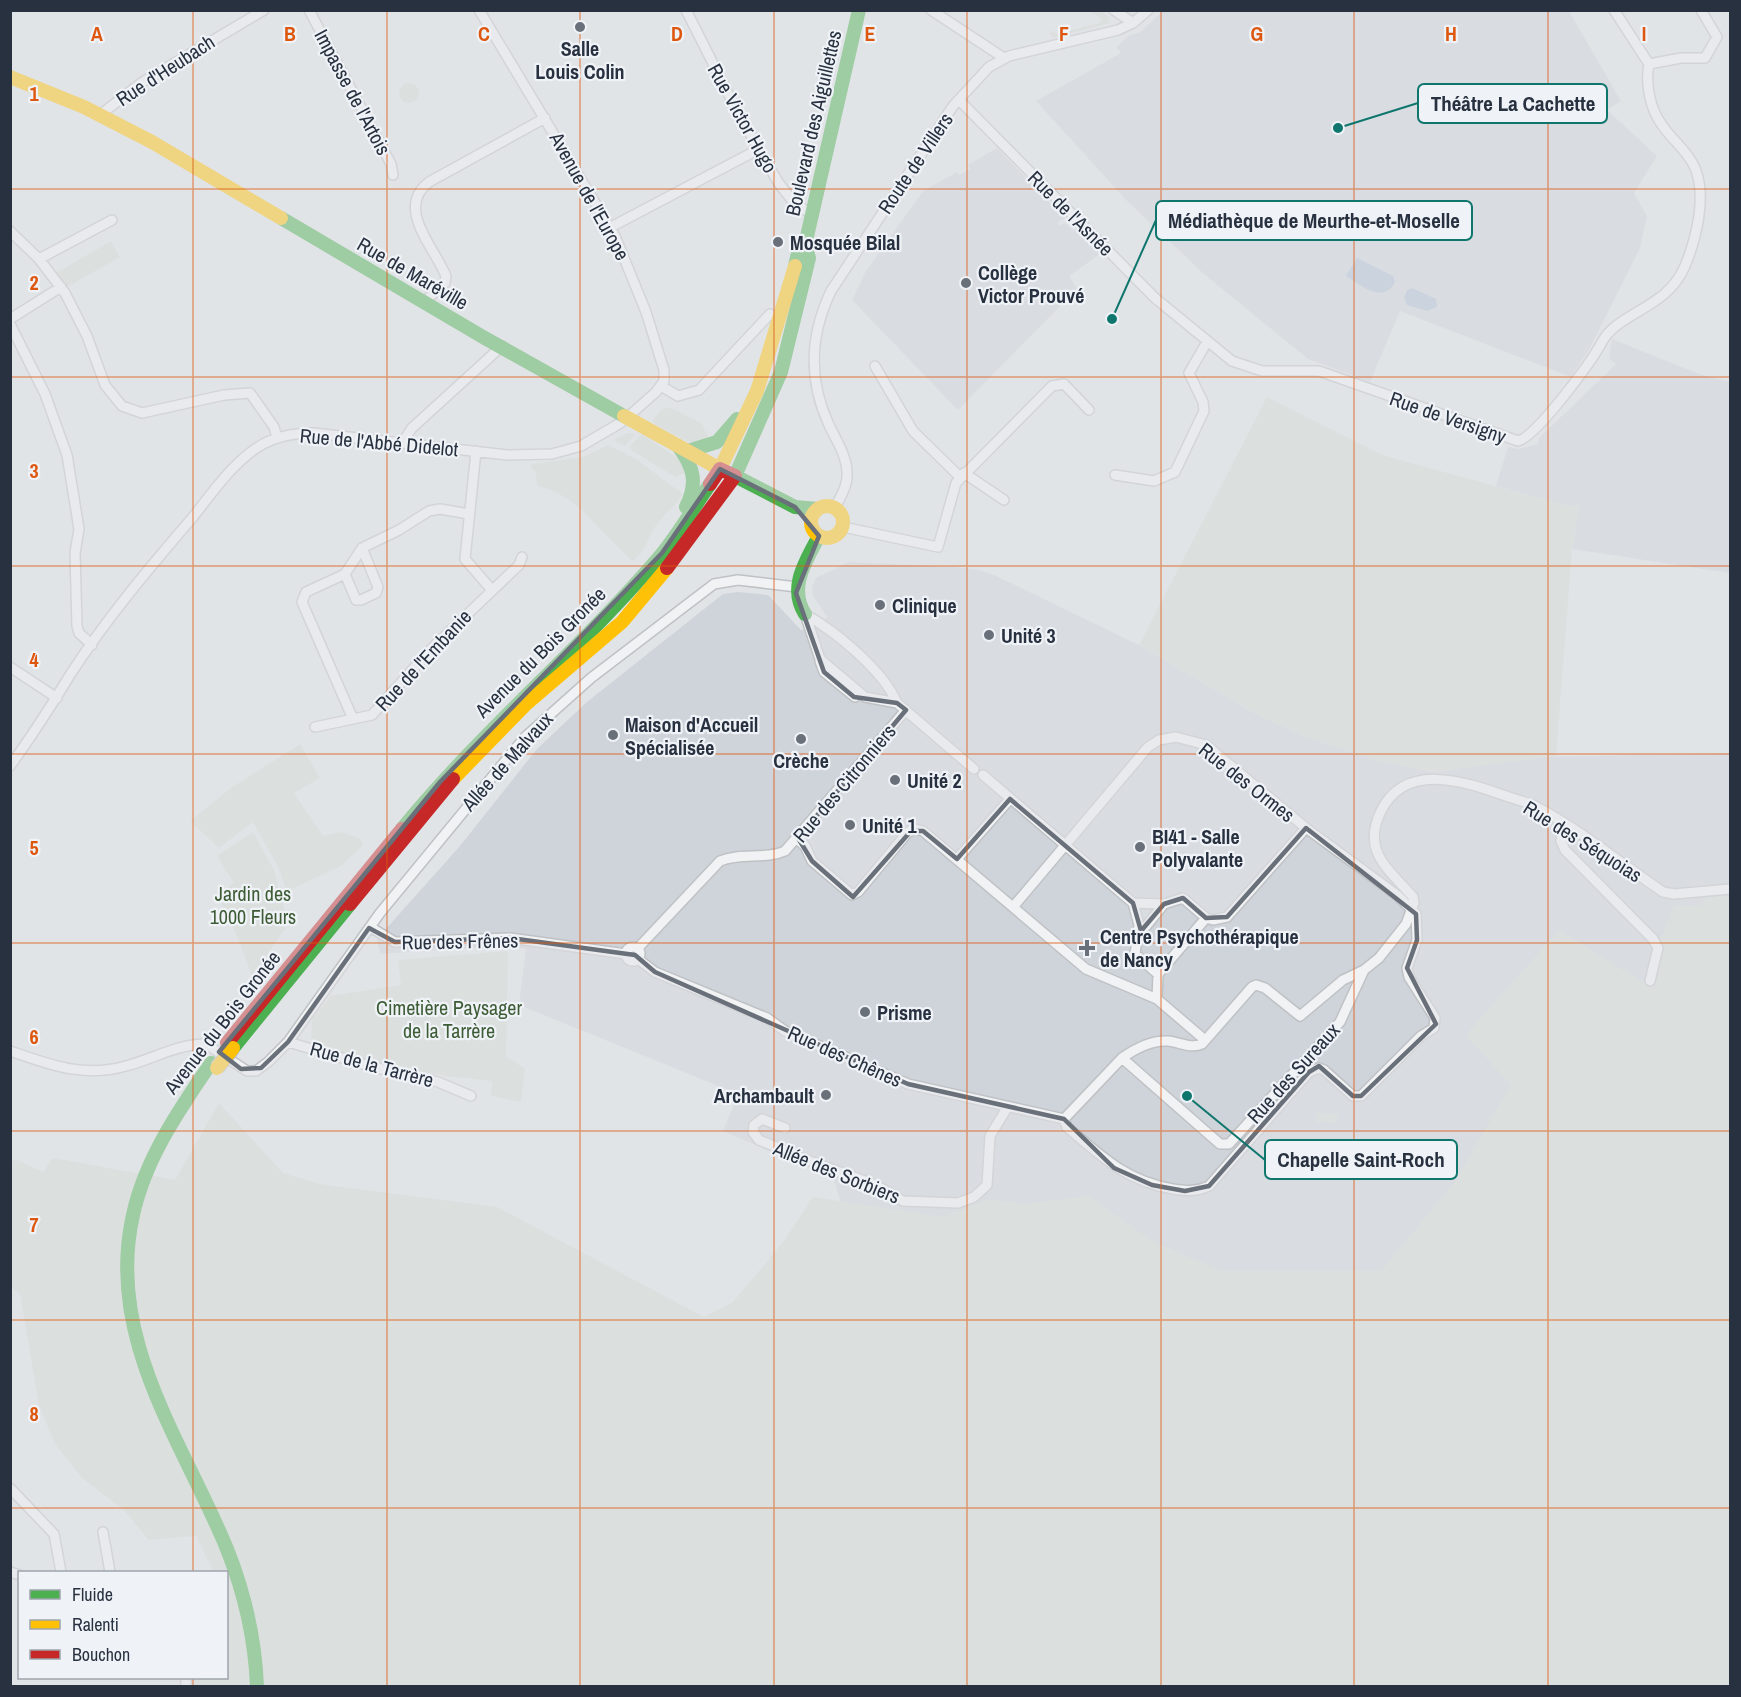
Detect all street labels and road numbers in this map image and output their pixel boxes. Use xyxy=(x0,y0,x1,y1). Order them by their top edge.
street label: Impasse de l'Artois xyxy=(308,24,398,160)
street label: Rue d'Heubach xyxy=(110,28,220,112)
street label: Boulevard des Aiguillettes xyxy=(779,28,847,218)
street label: Rue Victor Hugo xyxy=(702,59,784,177)
street label: Route de Villers xyxy=(871,107,959,219)
street label: Avenue de l'Europe xyxy=(543,126,636,265)
street label: Rue de l'Asnée xyxy=(1022,164,1120,262)
street label: Rue de Maréville xyxy=(353,230,473,316)
street label: Rue de Versigny xyxy=(1386,384,1510,450)
street label: Rue de l'Abbé Didelot xyxy=(299,422,460,462)
street label: Avenue du Bois Gronée xyxy=(468,581,611,724)
street label: Rue de l'Embanie xyxy=(369,603,477,717)
street label: Allée de Malvaux xyxy=(455,705,559,817)
street label: Rue des Citronniers xyxy=(786,718,902,848)
street label: Rue des Ormes xyxy=(1193,736,1301,828)
street label: Rue des Séquoias xyxy=(1519,794,1647,888)
street label: Rue des Frênes xyxy=(401,926,519,956)
street label: Avenue du Bois Gronée xyxy=(157,945,286,1100)
street label: Rue des Sureaux xyxy=(1241,1016,1346,1129)
street label: Rue des Chênes xyxy=(784,1019,906,1093)
street label: Rue de la Tarrère xyxy=(307,1035,437,1093)
street label: Allée des Sorbiers xyxy=(769,1134,904,1210)

